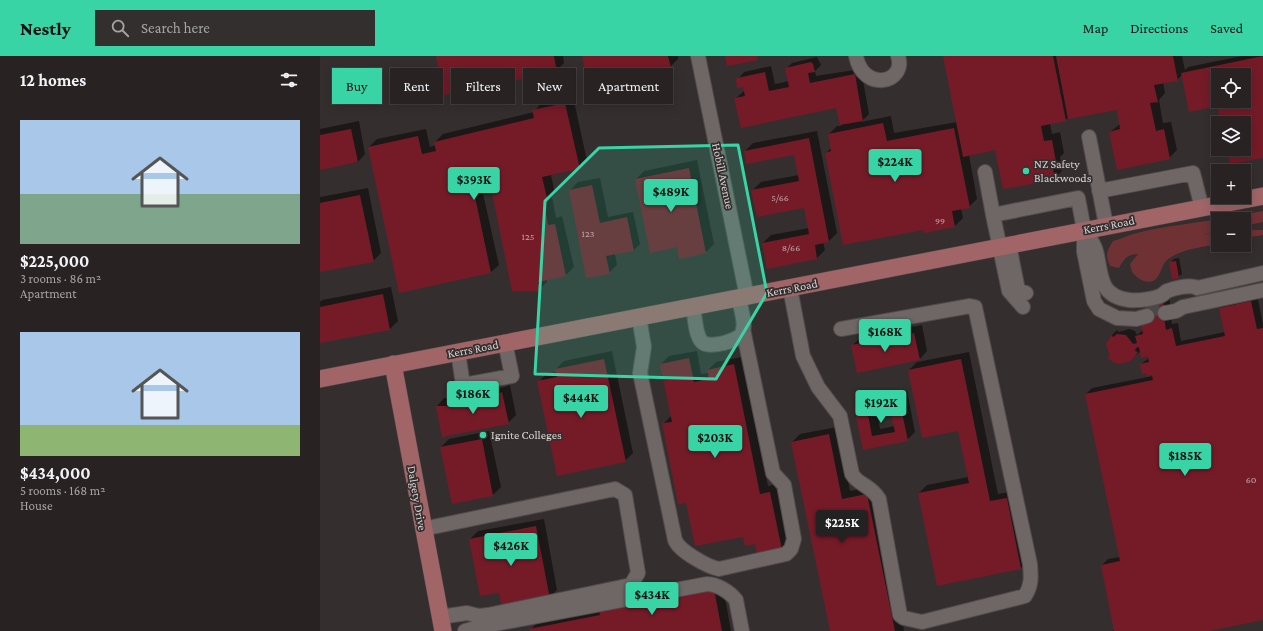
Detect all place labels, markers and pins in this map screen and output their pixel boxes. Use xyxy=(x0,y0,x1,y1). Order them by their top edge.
pin: $224K xyxy=(867,149,923,183)
place label: NZ Safety Blackwoods xyxy=(1034,157,1092,185)
marker: NZ Safety Blackwoods xyxy=(1021,166,1031,176)
pin: $393K xyxy=(446,167,502,201)
pin: $489K xyxy=(643,179,699,213)
pin: $168K xyxy=(857,319,913,353)
pin: $186K xyxy=(445,381,501,415)
pin: $444K xyxy=(553,385,609,419)
pin: $192K xyxy=(853,390,909,424)
pin: $203K xyxy=(687,425,743,459)
place label: Ignite Colleges xyxy=(491,428,562,442)
marker: Ignite Colleges xyxy=(478,430,488,440)
pin: $185K xyxy=(1157,443,1213,477)
pin: $225K xyxy=(814,510,870,544)
pin: $426K xyxy=(483,533,539,567)
pin: $434K xyxy=(624,582,680,616)

